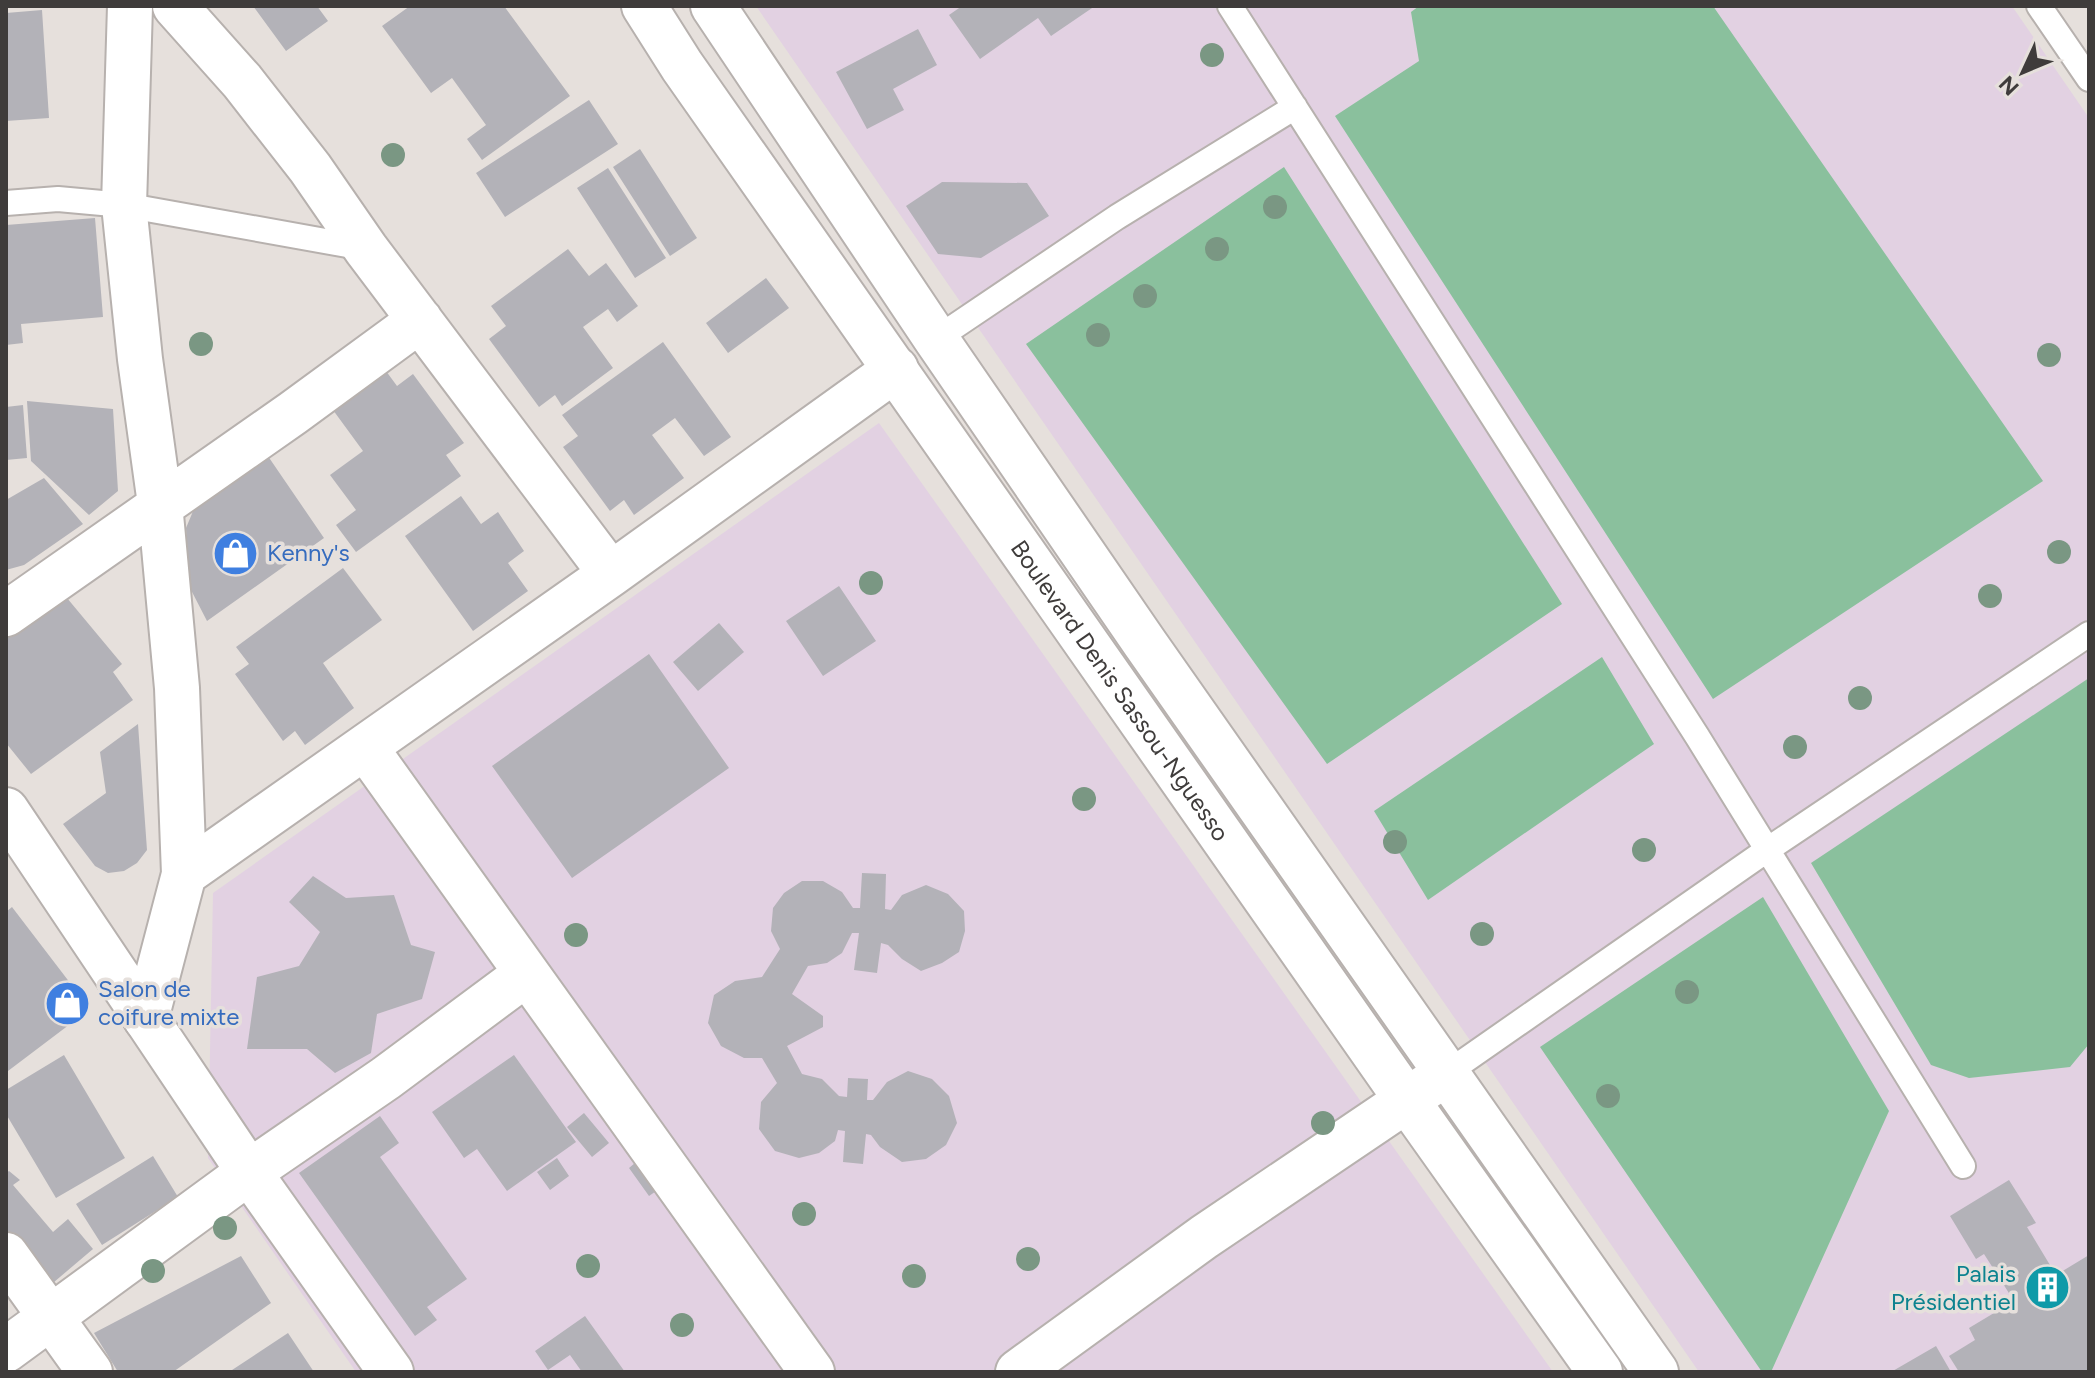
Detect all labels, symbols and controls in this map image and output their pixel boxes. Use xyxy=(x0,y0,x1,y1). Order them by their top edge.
north arrow xyxy=(1983,32,2063,112)
text: N xyxy=(1993,70,2025,101)
shop icon: Kenny's xyxy=(212,529,260,577)
street label: Boulevard Denis Sassou-Nguesso xyxy=(1005,535,1236,846)
place label: Kenny's xyxy=(267,538,350,567)
place label: Salon de coifure mixte xyxy=(98,974,239,1031)
shop icon: Salon de coifure mixte xyxy=(43,979,91,1027)
place label: Palais Présidentiel xyxy=(1891,1259,2016,1316)
building icon: Palais Présidentiel xyxy=(2023,1264,2071,1312)

